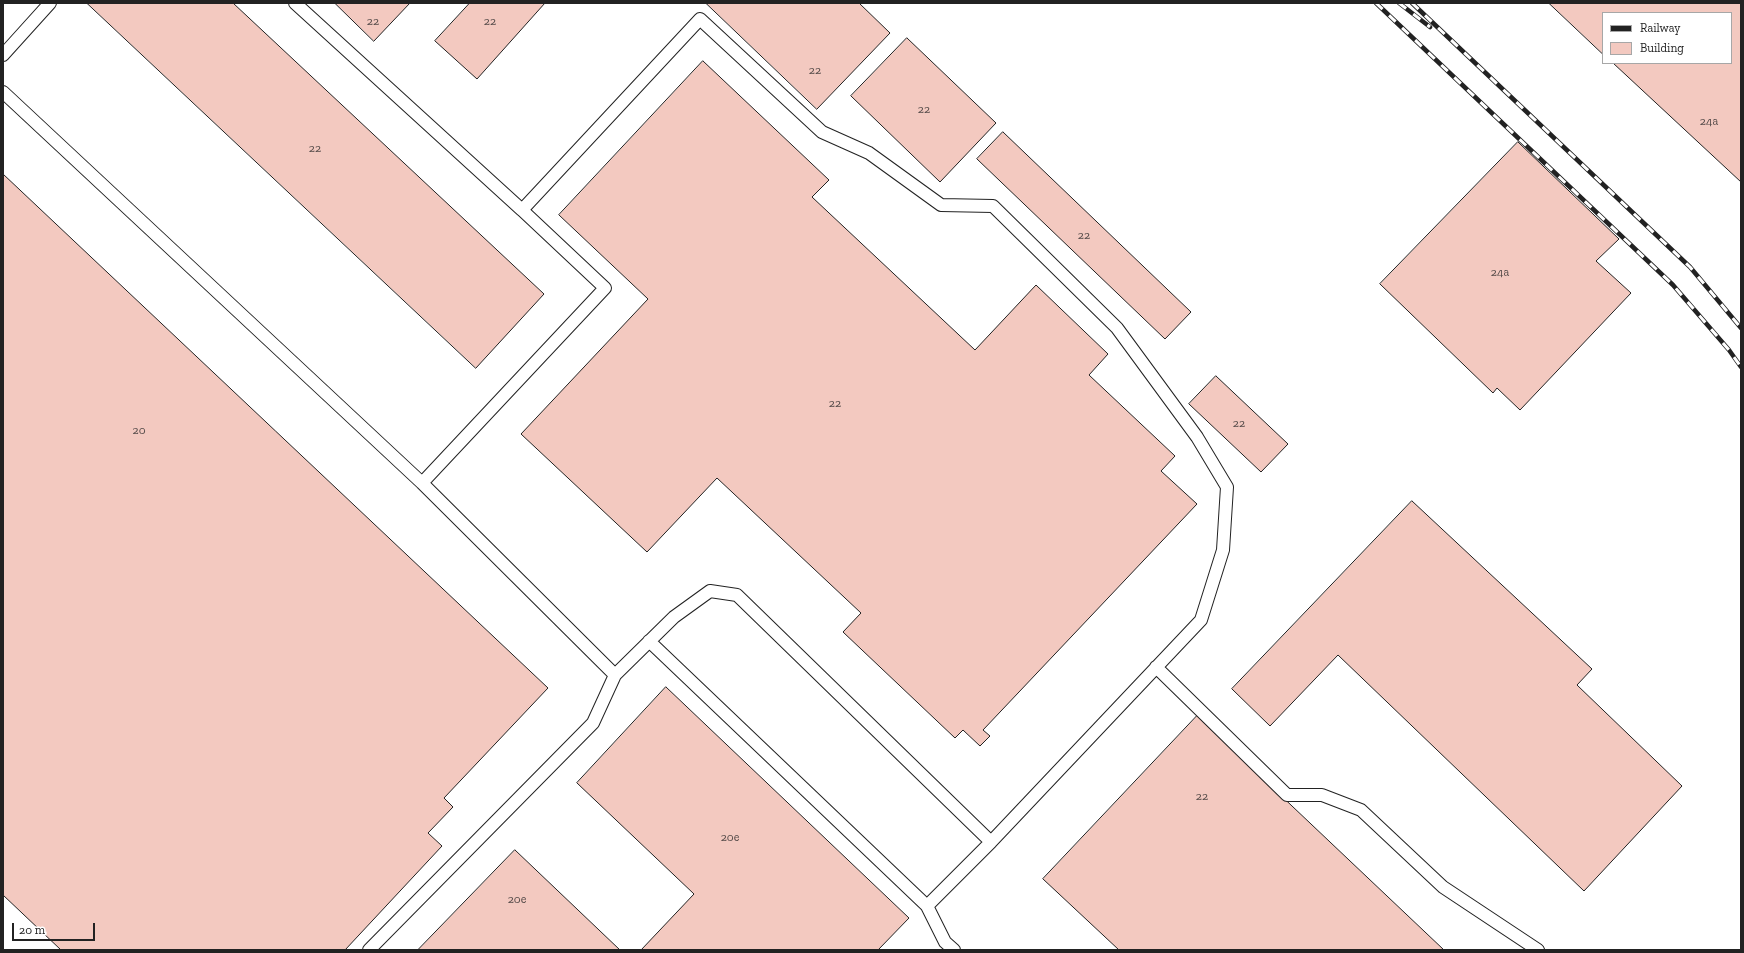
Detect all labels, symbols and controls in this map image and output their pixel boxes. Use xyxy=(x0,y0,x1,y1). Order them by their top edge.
legend xyxy=(1602,12,1732,64)
house number: 22 xyxy=(367,15,379,29)
house number: 22 xyxy=(484,15,496,29)
text: Railway xyxy=(1640,21,1681,35)
text: Building xyxy=(1640,41,1684,55)
house number: 22 xyxy=(809,64,821,78)
house number: 22 xyxy=(918,103,930,117)
house number: 24a xyxy=(1700,115,1718,129)
house number: 22 xyxy=(309,142,321,156)
house number: 22 xyxy=(1078,229,1090,243)
house number: 24a xyxy=(1491,266,1509,280)
house number: 22 xyxy=(829,397,841,411)
house number: 22 xyxy=(1233,417,1245,431)
house number: 20 xyxy=(132,424,146,438)
house number: 22 xyxy=(1196,790,1208,804)
house number: 20e xyxy=(721,831,739,845)
house number: 20e xyxy=(508,893,526,907)
scale bar xyxy=(14,915,97,941)
text: 20 m xyxy=(19,923,45,937)

